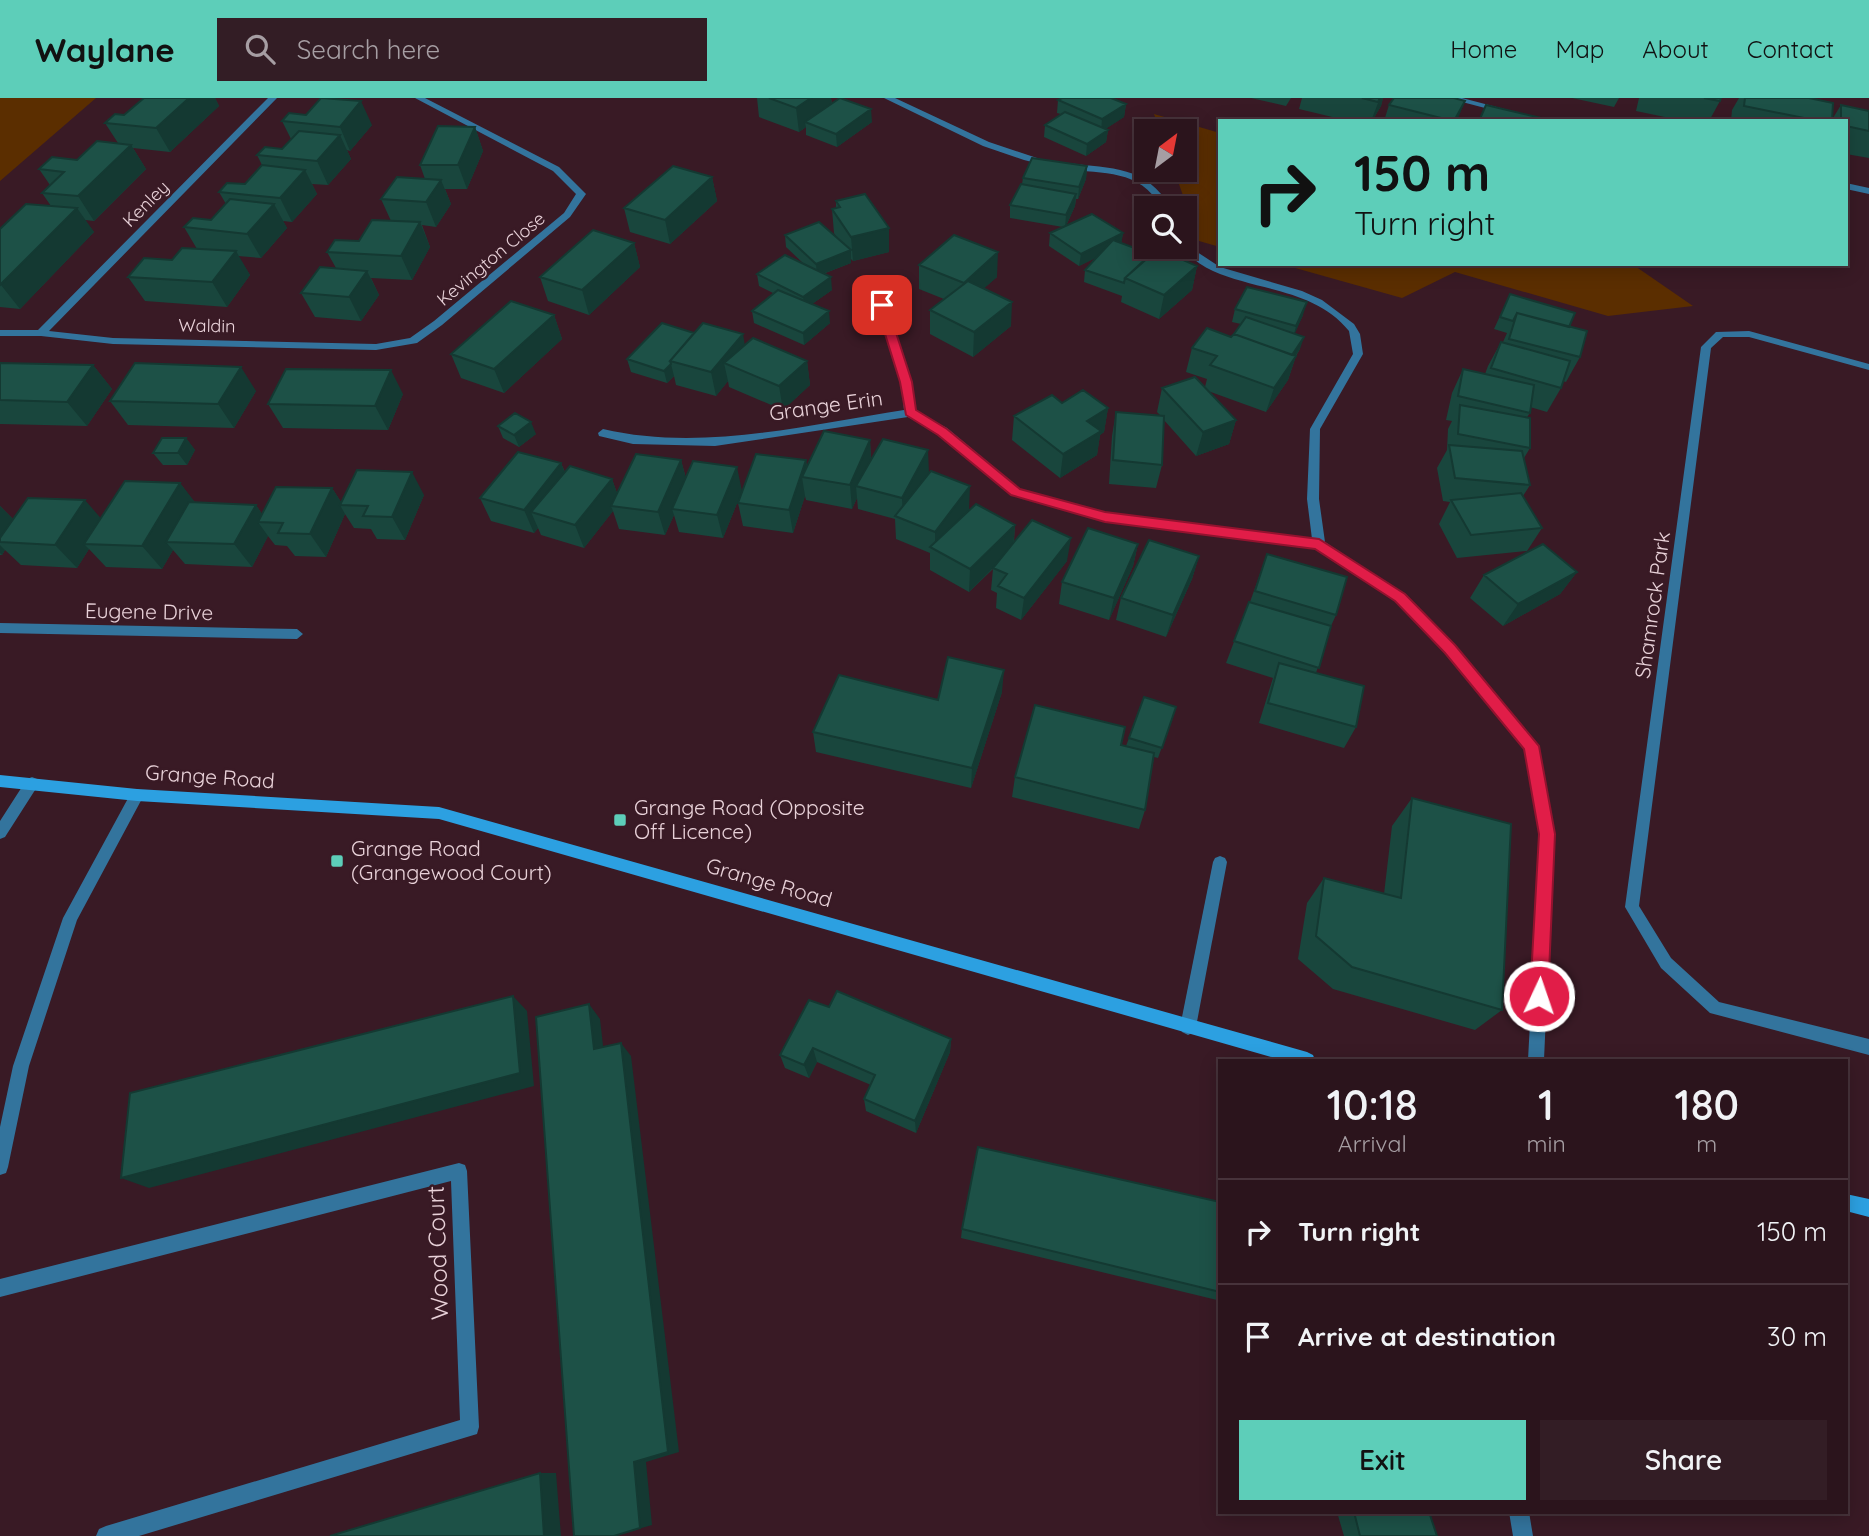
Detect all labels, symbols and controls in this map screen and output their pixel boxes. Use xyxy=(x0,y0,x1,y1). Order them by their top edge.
search box xyxy=(217,18,707,81)
text: Waylane xyxy=(35,29,175,70)
icon: search xyxy=(241,30,279,68)
text: Search here xyxy=(297,33,440,66)
text: Home xyxy=(1450,34,1517,64)
text: Map xyxy=(1555,34,1604,64)
text: About xyxy=(1642,34,1709,64)
text: Contact xyxy=(1747,34,1834,64)
north arrow xyxy=(1134,119,1197,182)
map controls xyxy=(1134,119,1197,259)
text: 150 m xyxy=(1354,142,1490,203)
icon: right xyxy=(1239,147,1330,238)
street label: Kenley xyxy=(117,175,174,232)
button: search xyxy=(1134,196,1197,259)
text: Turn right xyxy=(1354,203,1495,243)
street label: Kevington Close xyxy=(432,207,549,311)
pin xyxy=(852,275,912,335)
icon: arrive xyxy=(863,286,901,324)
street label: Waldin xyxy=(178,314,236,337)
street label: Grange Erin xyxy=(767,384,884,426)
street label: Shamrock Park xyxy=(1629,530,1675,680)
street label: Eugene Drive xyxy=(85,597,213,625)
street label: Grange Road xyxy=(144,759,276,793)
place label: Grange Road (Opposite Off Licence) xyxy=(634,794,865,844)
marker: Grange Road (Opposite Off Licence) xyxy=(612,812,628,828)
place label: Grange Road (Grangewood Court) xyxy=(351,835,552,885)
street label: Grange Road xyxy=(703,852,835,912)
marker: Grange Road (Grangewood Court) xyxy=(329,853,345,869)
position arrow xyxy=(1502,959,1576,1033)
text: 10:18 xyxy=(1327,1078,1418,1131)
text: 1 xyxy=(1538,1078,1554,1131)
text: 180 xyxy=(1675,1078,1739,1131)
text: Arrival xyxy=(1338,1129,1407,1158)
text: min xyxy=(1527,1129,1566,1158)
text: m xyxy=(1696,1129,1717,1158)
street label: Wood Court xyxy=(420,1185,454,1321)
icon: right xyxy=(1239,1213,1277,1251)
text: Turn right xyxy=(1298,1215,1420,1248)
text: 150 m xyxy=(1757,1215,1827,1248)
icon: arrive xyxy=(1239,1318,1277,1356)
text: Arrive at destination xyxy=(1298,1320,1556,1353)
text: 30 m xyxy=(1767,1320,1827,1353)
button: Exit xyxy=(1239,1420,1526,1500)
button: Share xyxy=(1540,1420,1827,1500)

